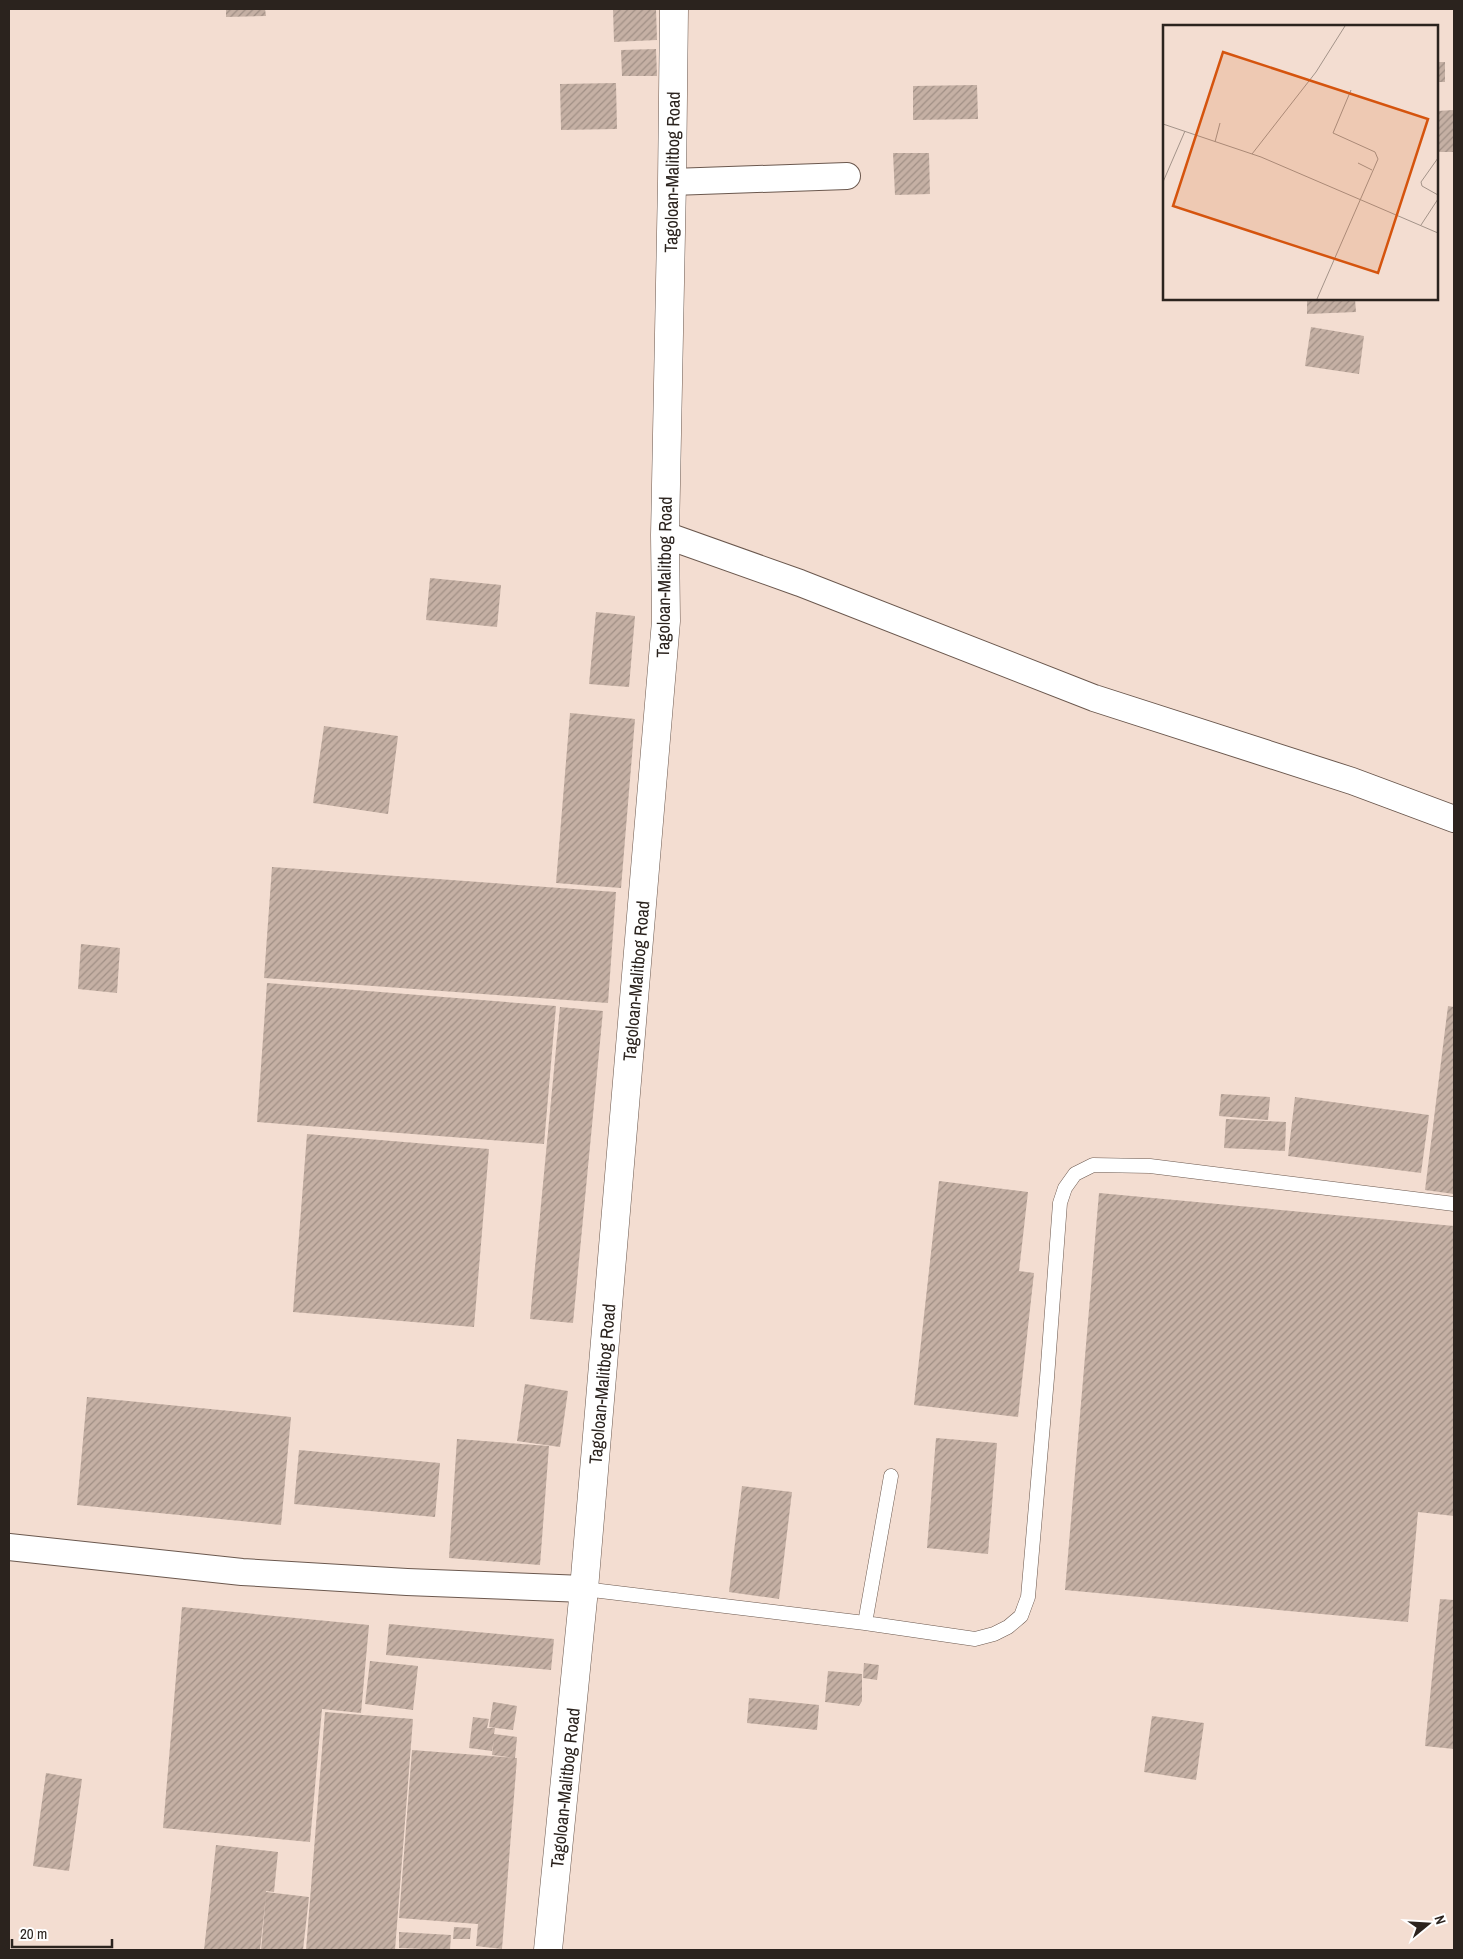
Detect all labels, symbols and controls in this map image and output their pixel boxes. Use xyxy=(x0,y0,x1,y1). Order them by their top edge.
inset map xyxy=(1163,25,1438,300)
street label: Tagoloan-Malitbog Road xyxy=(658,91,686,253)
street label: Tagoloan-Malitbog Road xyxy=(650,496,678,658)
street label: Tagoloan-Malitbog Road xyxy=(617,900,655,1062)
street label: Tagoloan-Malitbog Road xyxy=(583,1303,621,1465)
street label: Tagoloan-Malitbog Road xyxy=(544,1707,586,1869)
north arrow xyxy=(1403,1899,1453,1949)
text: N xyxy=(1431,1913,1450,1927)
scale bar xyxy=(12,1916,112,1948)
text: 20 m xyxy=(20,1923,47,1944)

